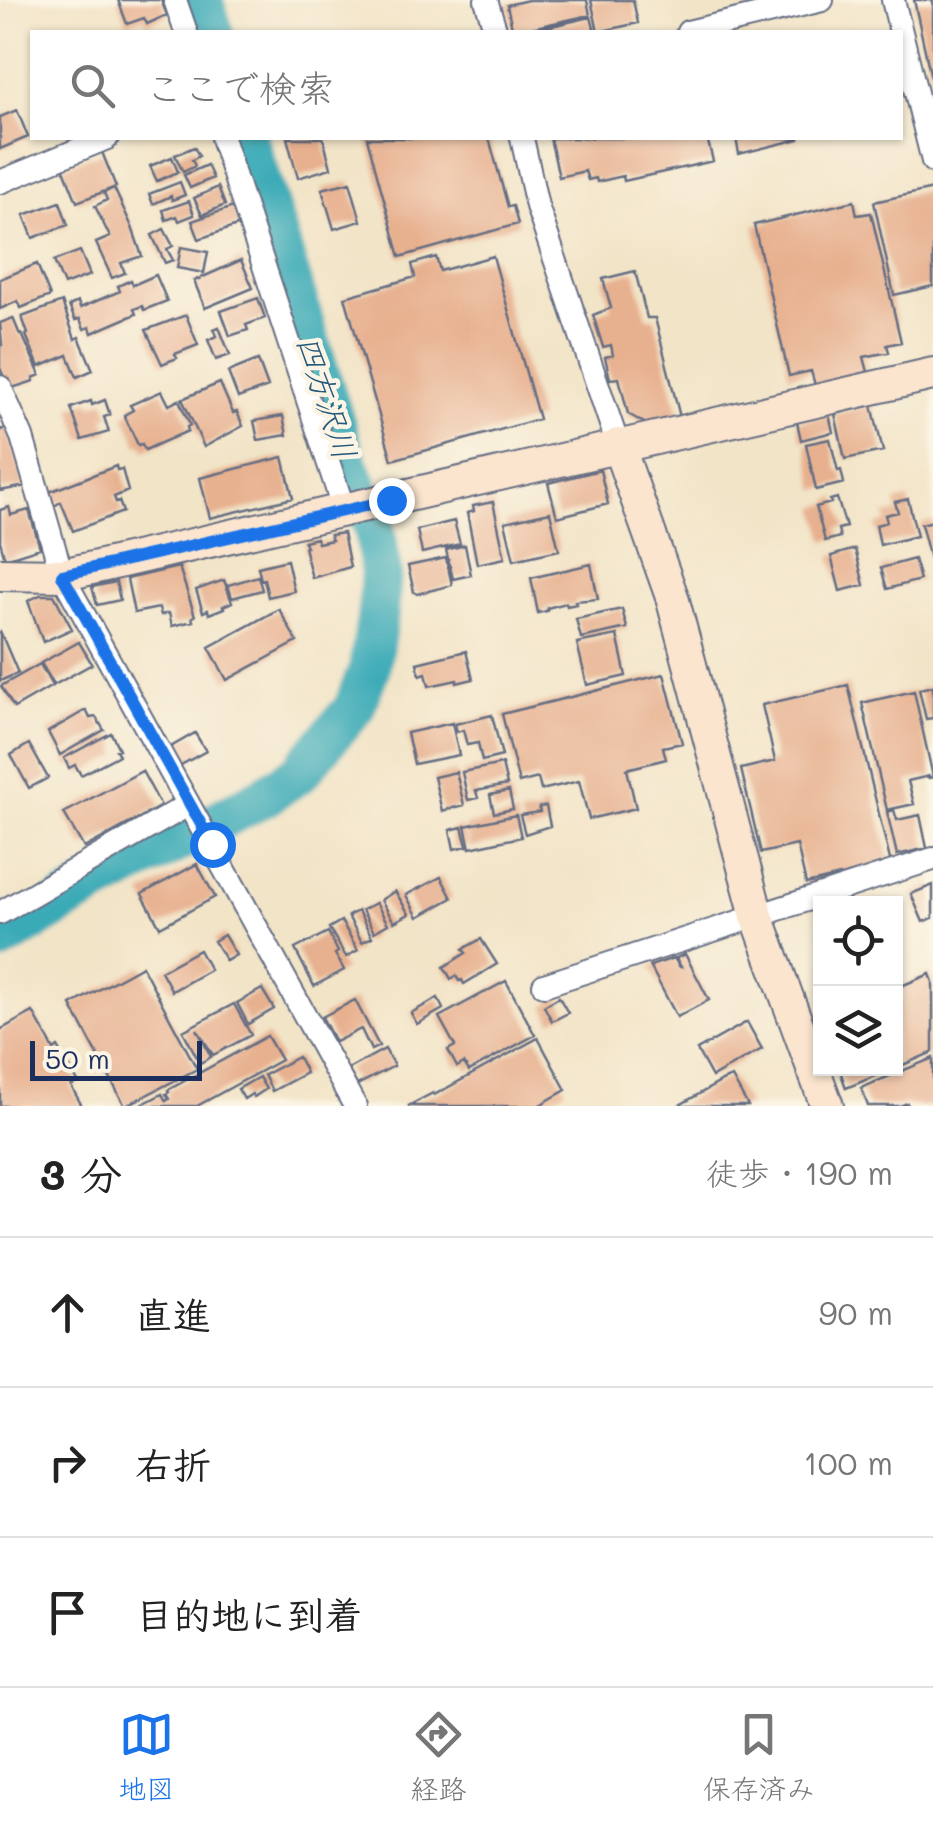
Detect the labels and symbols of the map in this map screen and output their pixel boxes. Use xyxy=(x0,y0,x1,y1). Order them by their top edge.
water label: 四方沢川 xyxy=(288,330,368,464)
route end xyxy=(369,478,415,524)
route start xyxy=(190,822,236,868)
scale bar xyxy=(30,1036,202,1080)

